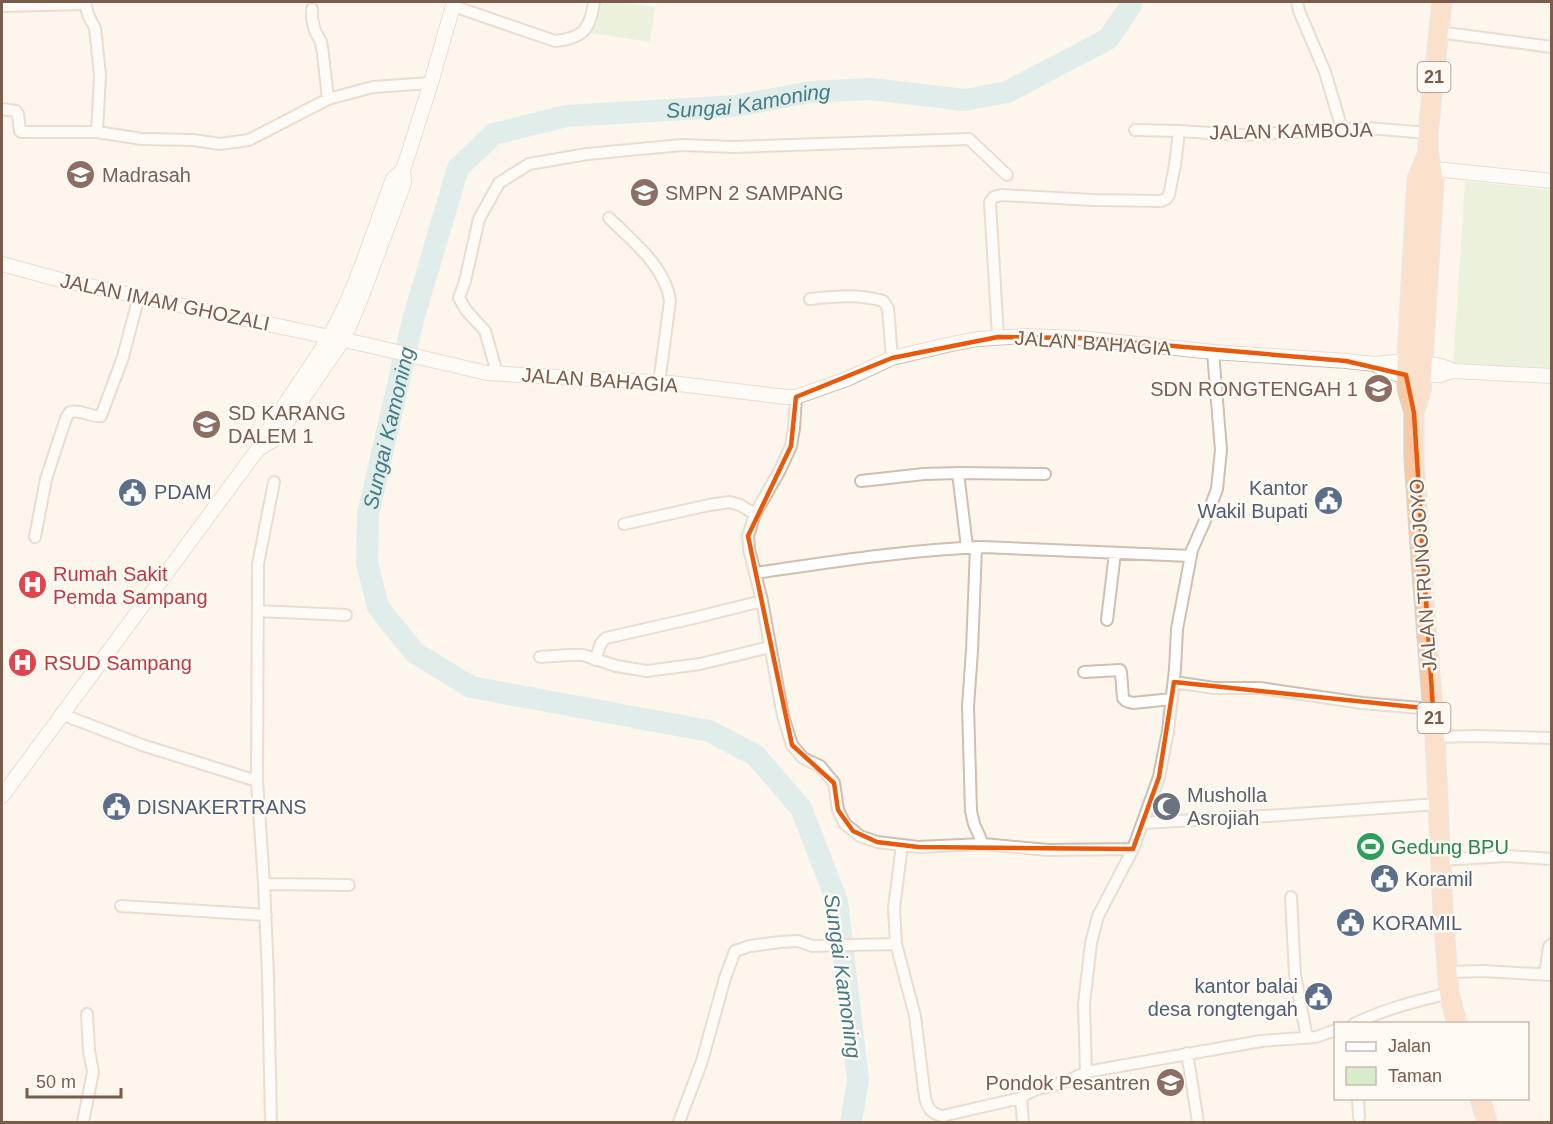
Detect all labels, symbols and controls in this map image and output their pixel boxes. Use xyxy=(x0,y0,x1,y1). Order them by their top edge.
road number: 21 xyxy=(1418,62,1450,92)
water label: Sungai Kamoning xyxy=(665,79,831,122)
street label: JALAN KAMBOJA xyxy=(1209,119,1374,143)
school or university icon: Madrasah xyxy=(65,159,97,191)
place label: Madrasah xyxy=(102,164,191,186)
school or university icon: SMPN 2 SAMPANG xyxy=(628,177,660,209)
place label: SMPN 2 SAMPANG xyxy=(665,182,844,204)
street label: JALAN IMAM GHOZALI xyxy=(58,269,272,335)
street label: JALAN BAHAGIA xyxy=(1014,327,1173,359)
water label: Sungai Kamoning xyxy=(358,344,418,511)
street label: JALAN BAHAGIA xyxy=(521,364,680,396)
school or university icon: SDN RONGTENGAH 1 xyxy=(1363,373,1395,405)
place label: SDN RONGTENGAH 1 xyxy=(1150,378,1358,400)
place label: SD KARANG DALEM 1 xyxy=(228,402,346,447)
school or university icon: SD KARANG DALEM 1 xyxy=(191,409,223,441)
public building icon: PDAM xyxy=(117,476,149,508)
place label: Kantor Wakil Bupati xyxy=(1198,477,1308,522)
street label: JALAN TRUNOJOYO xyxy=(1405,478,1441,672)
place label: PDAM xyxy=(154,481,212,503)
public building icon: Kantor Wakil Bupati xyxy=(1313,484,1345,516)
place label: Rumah Sakit Pemda Sampang xyxy=(53,563,208,608)
hospital icon: Rumah Sakit Pemda Sampang xyxy=(16,569,48,601)
hospital icon: RSUD Sampang xyxy=(7,647,39,679)
place label: RSUD Sampang xyxy=(44,652,192,674)
road number: 21 xyxy=(1418,703,1450,733)
place label: Musholla Asrojiah xyxy=(1187,784,1268,829)
mosque icon: Musholla Asrojiah xyxy=(1150,790,1182,822)
public building icon: DISNAKERTRANS xyxy=(100,791,132,823)
place label: DISNAKERTRANS xyxy=(137,796,307,818)
sports icon: Gedung BPU xyxy=(1354,831,1386,863)
place label: Gedung BPU xyxy=(1391,836,1509,858)
public building icon: Koramil xyxy=(1368,863,1400,895)
place label: Koramil xyxy=(1405,868,1473,890)
water label: Sungai Kamoning xyxy=(820,892,866,1060)
public building icon: KORAMIL xyxy=(1335,907,1367,939)
place label: KORAMIL xyxy=(1372,912,1462,934)
place label: kantor balai desa rongtengah xyxy=(1148,975,1298,1020)
public building icon: kantor balai desa rongtengah xyxy=(1303,981,1335,1013)
legend xyxy=(1334,1022,1529,1100)
text: Jalan xyxy=(1388,1036,1431,1056)
scale bar xyxy=(27,1061,122,1099)
text: Taman xyxy=(1388,1066,1442,1086)
school or university icon: Pondok Pesantren xyxy=(1155,1067,1187,1099)
text: 50 m xyxy=(36,1072,76,1092)
place label: Pondok Pesantren xyxy=(985,1072,1150,1094)

